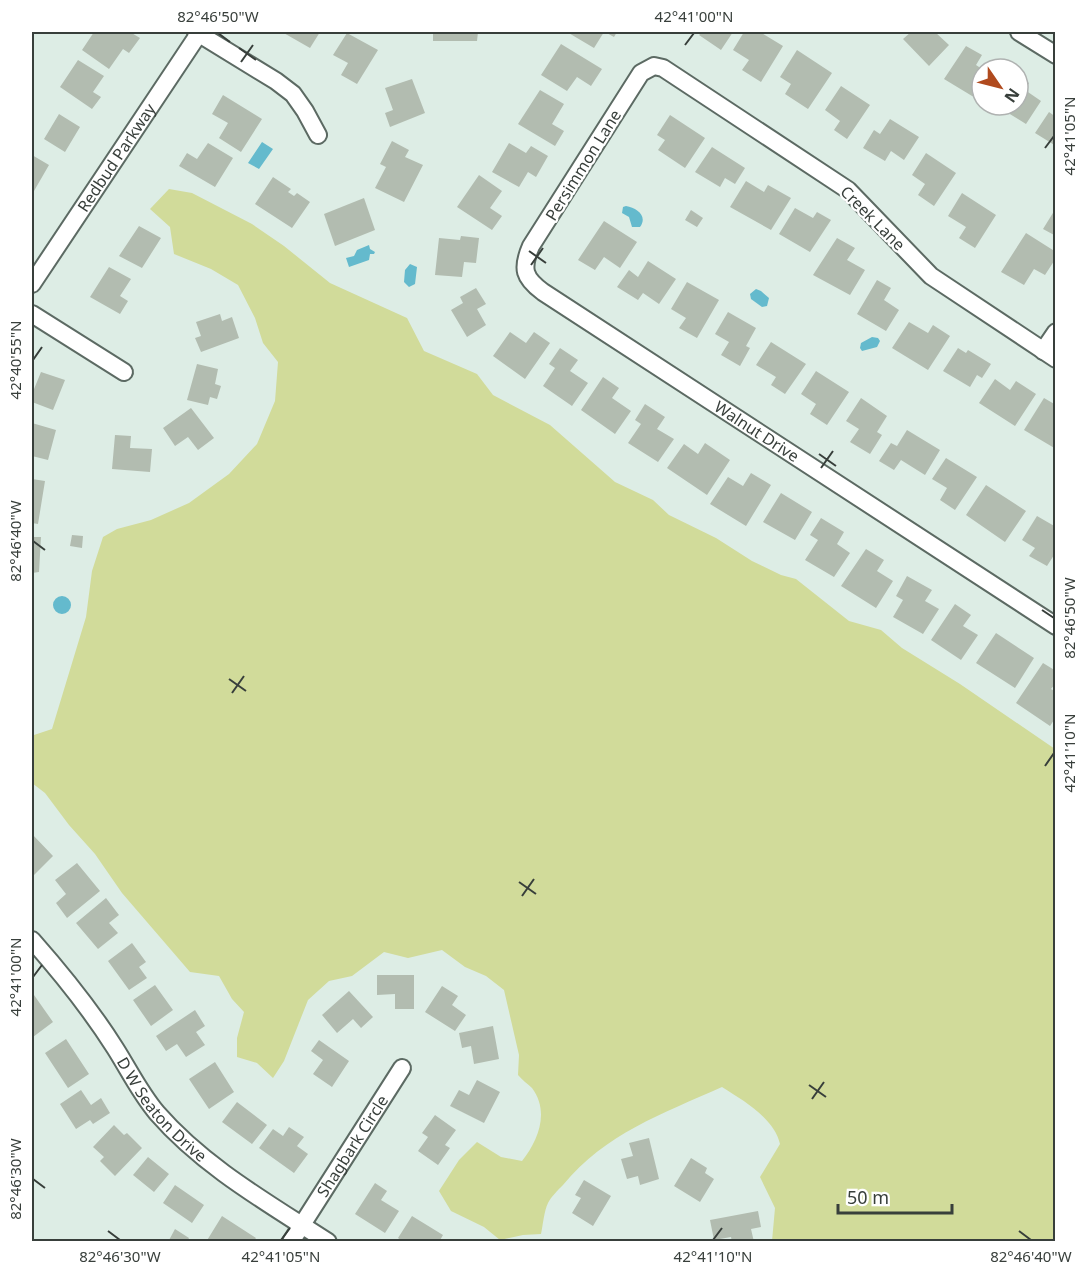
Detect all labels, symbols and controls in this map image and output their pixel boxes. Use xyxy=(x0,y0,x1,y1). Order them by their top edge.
text: 82°46'50"W xyxy=(177,6,259,26)
text: 42°41'00"N xyxy=(655,6,733,26)
north arrow xyxy=(970,57,1030,117)
text: N xyxy=(1000,84,1025,107)
text: 42°41'05"N xyxy=(1059,97,1079,175)
street label: Redbud Parkway xyxy=(72,98,161,216)
street label: Persimmon Lane xyxy=(540,105,626,225)
street label: Creek Lane xyxy=(836,181,910,255)
text: 42°40'55"N xyxy=(5,321,25,399)
street label: Walnut Drive xyxy=(710,396,804,467)
text: 82°46'40"W xyxy=(5,500,25,582)
text: 82°46'50"W xyxy=(1059,577,1079,659)
text: 42°41'10"N xyxy=(1059,714,1079,792)
text: 42°41'00"N xyxy=(5,938,25,1016)
street label: D W Seaton Drive xyxy=(112,1053,211,1167)
street label: Shagbark Circle xyxy=(312,1091,393,1201)
text: 82°46'30"W xyxy=(5,1138,25,1220)
scale bar xyxy=(838,1177,952,1215)
text: 50 m xyxy=(847,1185,889,1209)
text: 82°46'30"W xyxy=(79,1246,161,1266)
text: 42°41'05"N xyxy=(242,1246,320,1266)
text: 42°41'10"N xyxy=(674,1246,752,1266)
text: 82°46'40"W xyxy=(990,1246,1072,1266)

